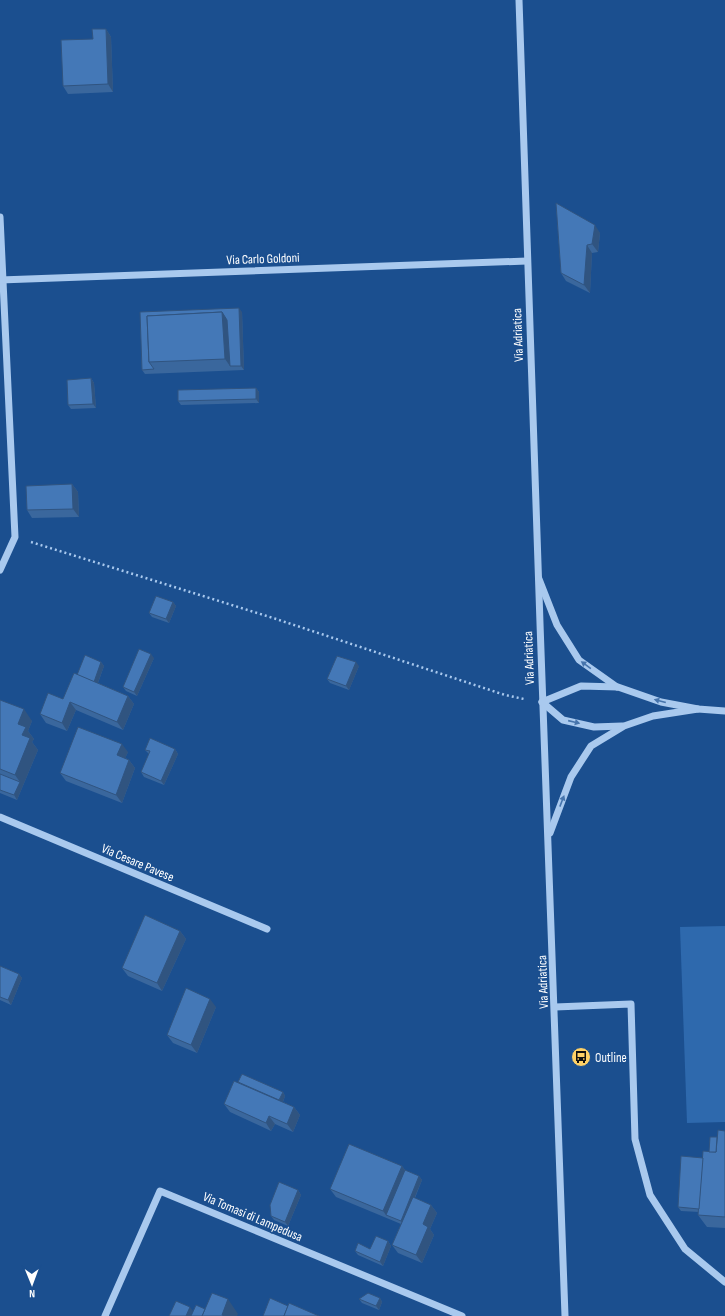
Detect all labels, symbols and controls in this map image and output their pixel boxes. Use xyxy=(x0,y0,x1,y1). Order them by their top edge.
street label: Via Carlo Goldoni xyxy=(226,250,300,268)
street label: Via Adriatica xyxy=(509,308,527,362)
street label: Via Adriatica xyxy=(520,631,538,685)
one-way arrow xyxy=(580,661,591,669)
one-way arrow xyxy=(654,698,666,704)
one-way arrow xyxy=(568,720,580,726)
one-way arrow xyxy=(559,794,565,806)
street label: Via Cesare Pavese xyxy=(99,840,176,885)
street label: Via Adriatica xyxy=(534,955,552,1009)
bus stop icon: Outline xyxy=(570,1046,592,1068)
place label: Outline xyxy=(595,1050,627,1066)
street label: Via Tomasi di Lampedusa xyxy=(200,1189,305,1245)
north arrow xyxy=(12,1264,52,1304)
text: N xyxy=(29,1287,35,1300)

